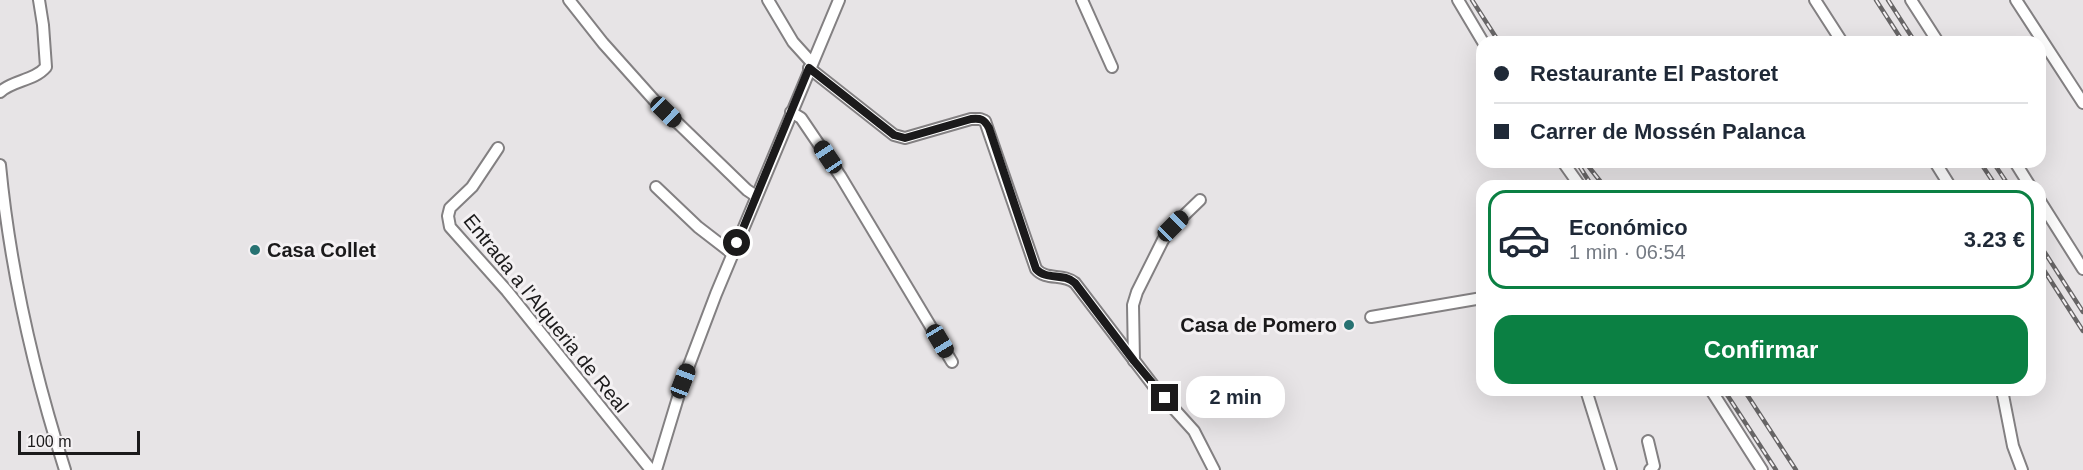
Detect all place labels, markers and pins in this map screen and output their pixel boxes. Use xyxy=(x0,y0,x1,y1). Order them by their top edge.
place label: Casa Collet xyxy=(267,239,376,261)
marker: Casa Collet xyxy=(248,243,262,257)
place label: Casa de Pomero xyxy=(1180,314,1337,336)
marker: Casa de Pomero xyxy=(1342,318,1356,332)

